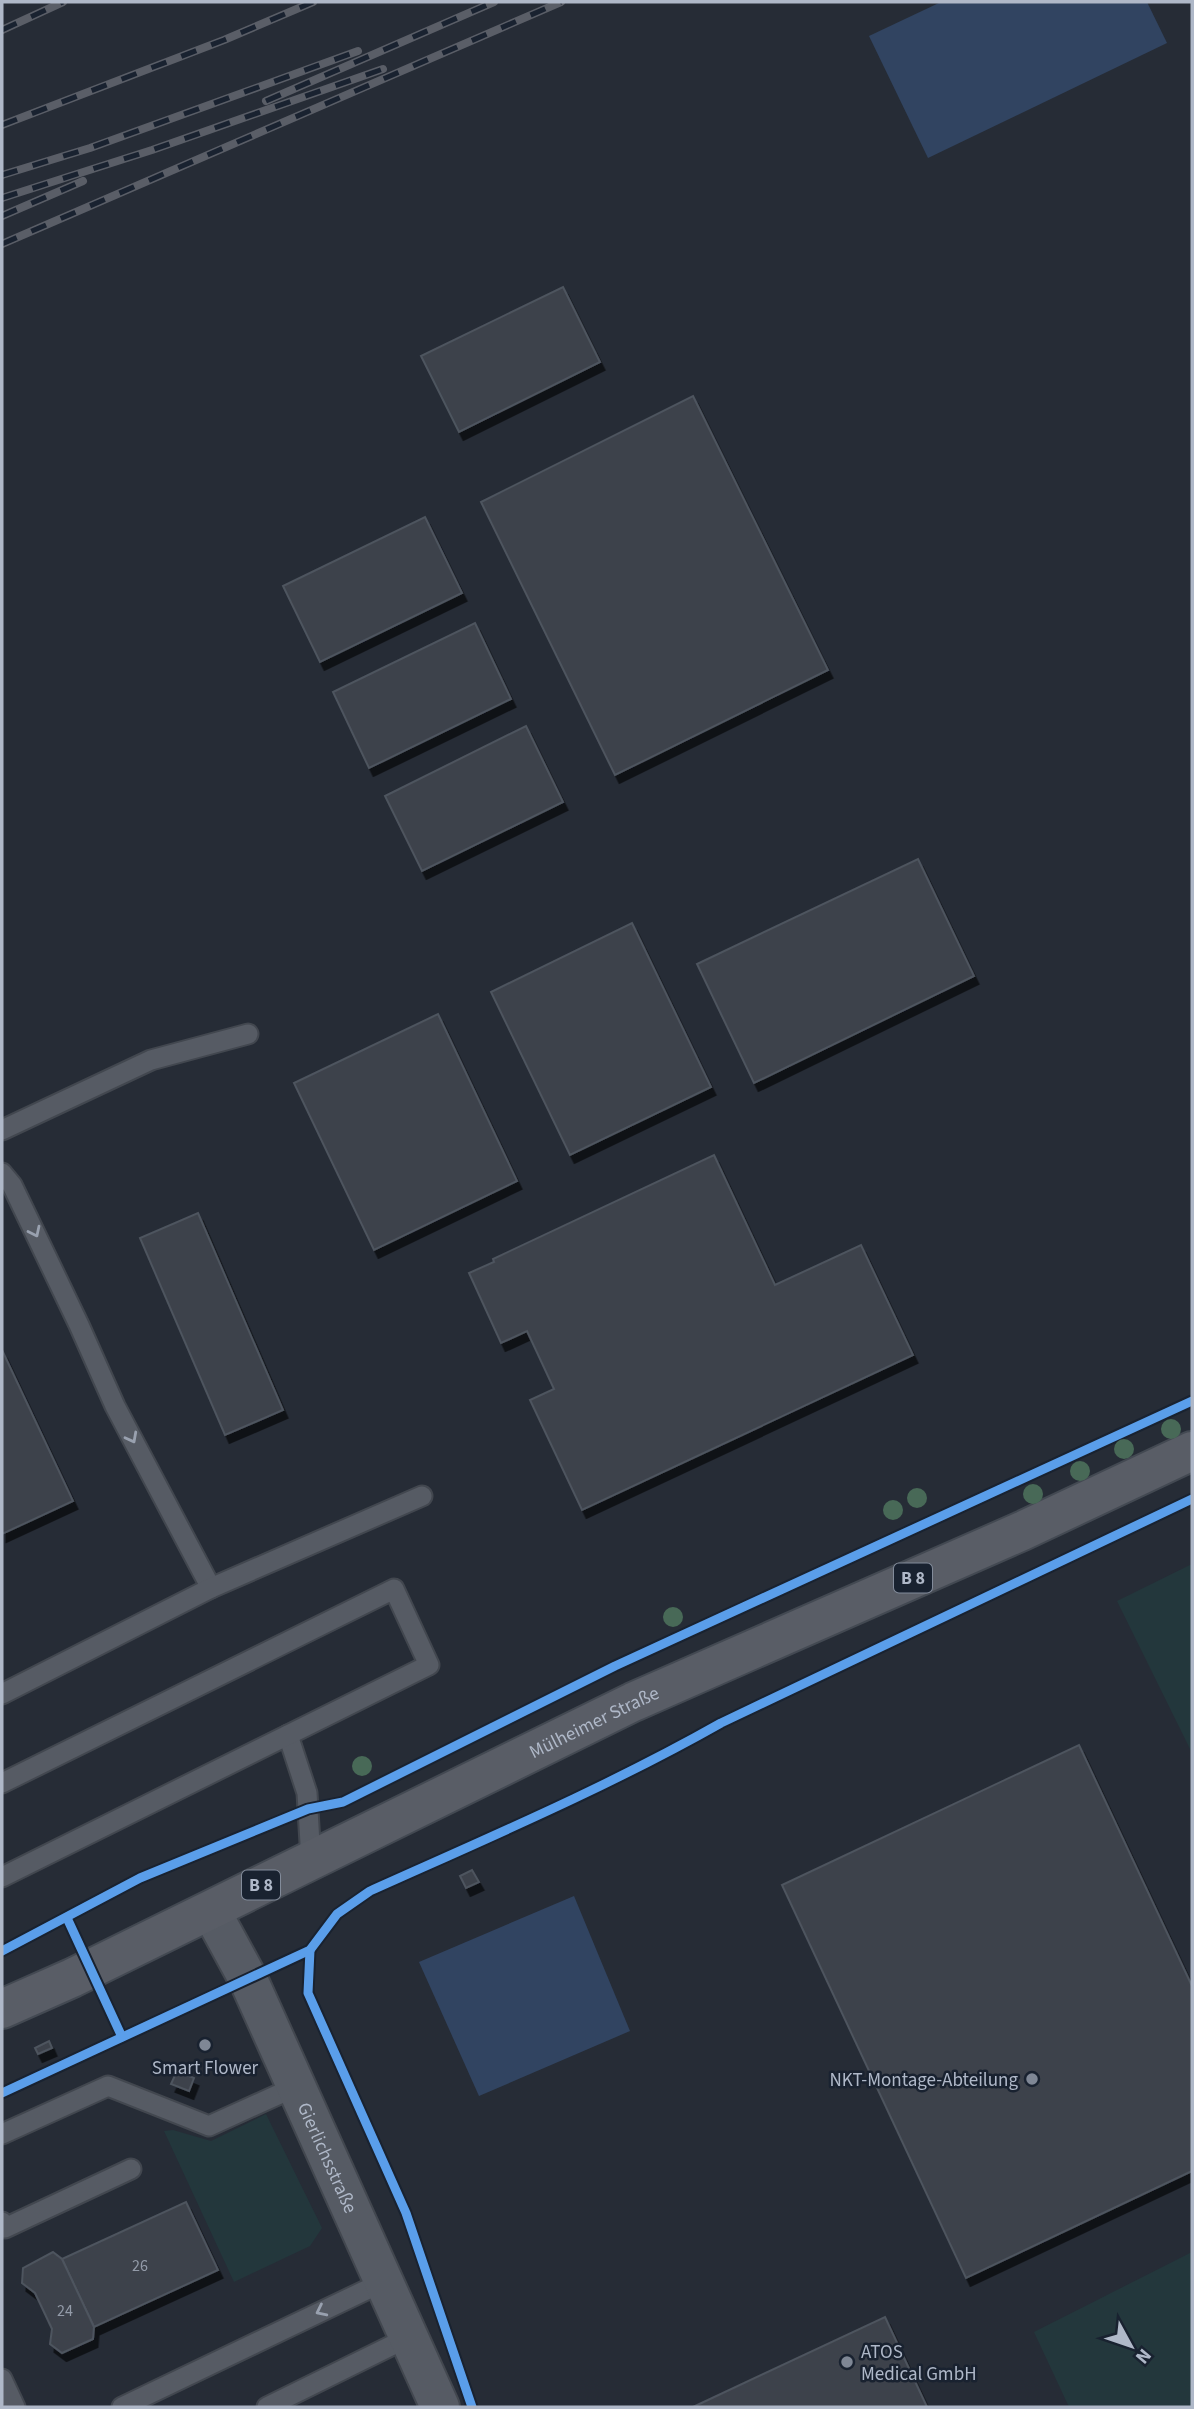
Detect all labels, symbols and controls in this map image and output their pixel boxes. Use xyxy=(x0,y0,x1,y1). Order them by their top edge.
one-way arrow xyxy=(26,1225,40,1237)
one-way arrow xyxy=(123,1431,137,1443)
road number: B 8 xyxy=(894,1563,932,1592)
street label: Mülheimer Straße xyxy=(525,1680,664,1766)
road number: B 8 xyxy=(242,1870,280,1899)
marker: Smart Flower xyxy=(197,2037,213,2053)
place label: Smart Flower xyxy=(152,2055,259,2082)
place label: NKT-Montage-Abteilung xyxy=(829,2067,1018,2094)
marker: NKT-Montage-Abteilung xyxy=(1024,2071,1040,2087)
street label: Gierlichsstraße xyxy=(290,2098,363,2218)
house number: 26 xyxy=(132,2255,148,2277)
house number: 24 xyxy=(57,2300,73,2322)
one-way arrow xyxy=(316,2303,328,2317)
north arrow xyxy=(1096,2311,1166,2381)
place label: ATOS Medical GmbH xyxy=(861,2339,977,2388)
text: N xyxy=(1128,2342,1157,2369)
marker: ATOS Medical GmbH xyxy=(839,2354,855,2370)

